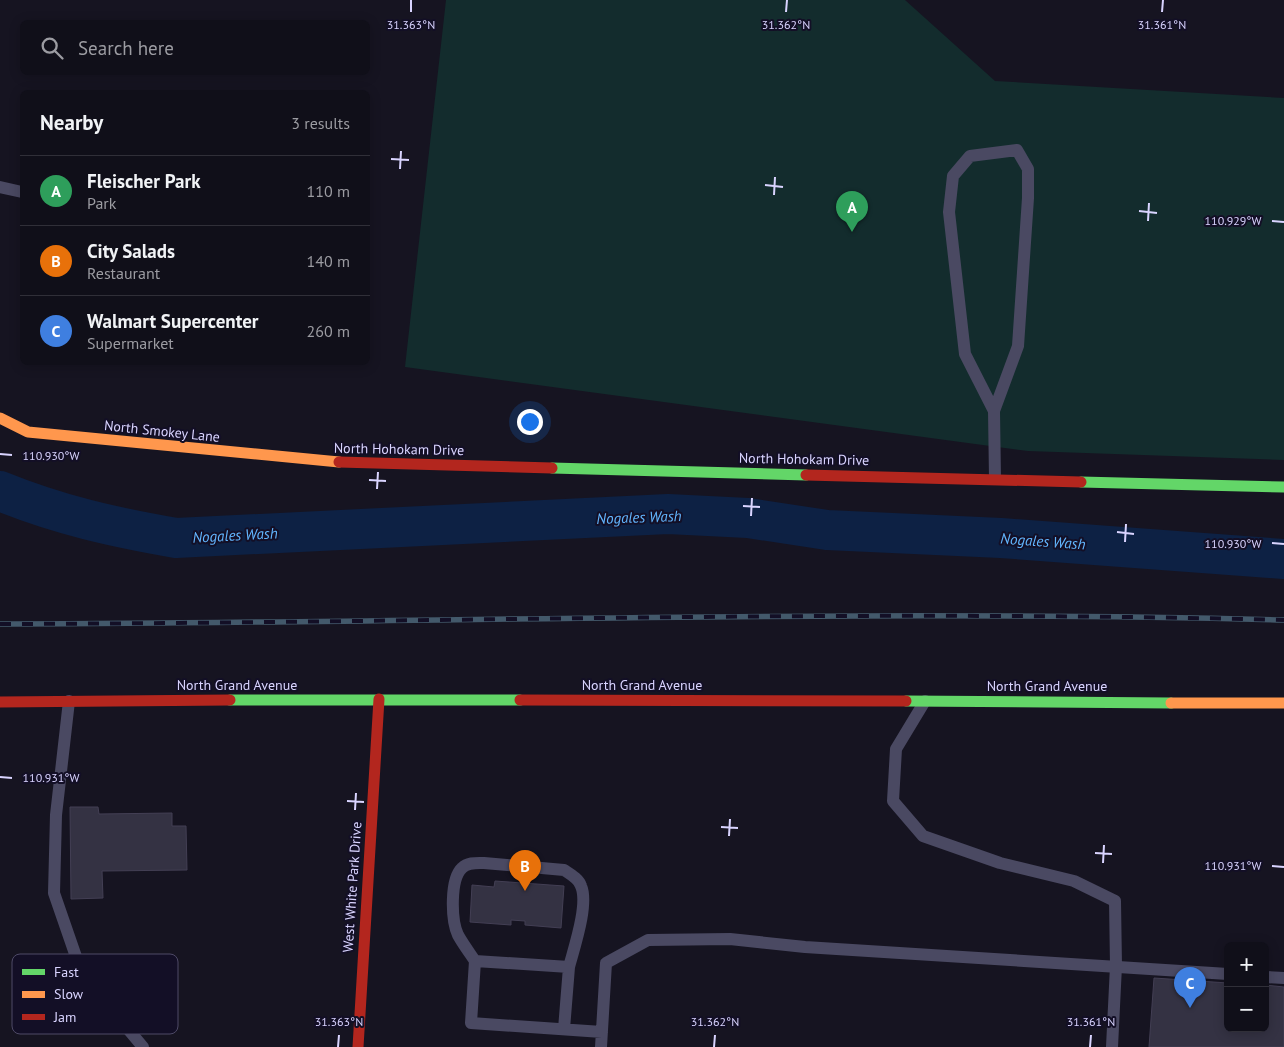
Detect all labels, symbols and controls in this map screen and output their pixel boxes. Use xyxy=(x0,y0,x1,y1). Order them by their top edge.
text: 31.363°N xyxy=(387,17,435,32)
text: 31.362°N xyxy=(762,17,810,32)
text: 31.361°N xyxy=(1138,17,1186,32)
search box xyxy=(20,20,370,75)
icon: search xyxy=(38,34,66,62)
text: Search here xyxy=(78,36,174,60)
text: Nearby xyxy=(40,109,103,136)
text: 3 results xyxy=(291,113,350,133)
text: Fleischer Park xyxy=(87,169,200,193)
text: A xyxy=(51,181,61,201)
text: 110 m xyxy=(307,181,350,201)
pin: A xyxy=(836,191,868,232)
text: Park xyxy=(87,193,116,213)
text: 110.929°W xyxy=(1205,213,1261,228)
text: City Salads xyxy=(87,239,175,263)
text: B xyxy=(51,251,61,271)
text: 140 m xyxy=(307,251,350,271)
text: Restaurant xyxy=(87,263,160,283)
text: Walmart Supercenter xyxy=(87,309,259,333)
text: C xyxy=(52,321,60,341)
text: 260 m xyxy=(307,321,350,341)
text: Supermarket xyxy=(87,333,174,353)
your location xyxy=(517,409,543,435)
street label: North Smokey Lane xyxy=(103,416,221,446)
street label: North Hohokam Drive xyxy=(334,439,464,459)
text: 110.930°W xyxy=(23,448,79,463)
street label: North Hohokam Drive xyxy=(739,449,869,469)
water label: Nogales Wash xyxy=(596,506,682,528)
water label: Nogales Wash xyxy=(192,523,278,547)
water label: Nogales Wash xyxy=(1000,529,1086,553)
text: 110.930°W xyxy=(1205,536,1261,551)
street label: North Grand Avenue xyxy=(177,676,297,694)
street label: North Grand Avenue xyxy=(582,676,702,694)
street label: North Grand Avenue xyxy=(987,677,1107,695)
text: 110.931°W xyxy=(23,770,79,785)
street label: West White Park Drive xyxy=(338,821,366,953)
pin: B xyxy=(509,850,541,891)
text: 110.931°W xyxy=(1205,858,1261,873)
map controls xyxy=(1224,942,1269,1032)
button: + xyxy=(1224,942,1269,987)
legend xyxy=(12,954,178,1034)
text: Fast xyxy=(54,963,79,981)
pin: C xyxy=(1174,967,1206,1008)
text: Slow xyxy=(54,985,84,1003)
button: − xyxy=(1224,987,1269,1032)
text: Jam xyxy=(53,1008,76,1026)
text: 31.363°N xyxy=(315,1014,363,1029)
text: 31.362°N xyxy=(691,1014,739,1029)
text: 31.361°N xyxy=(1067,1014,1115,1029)

